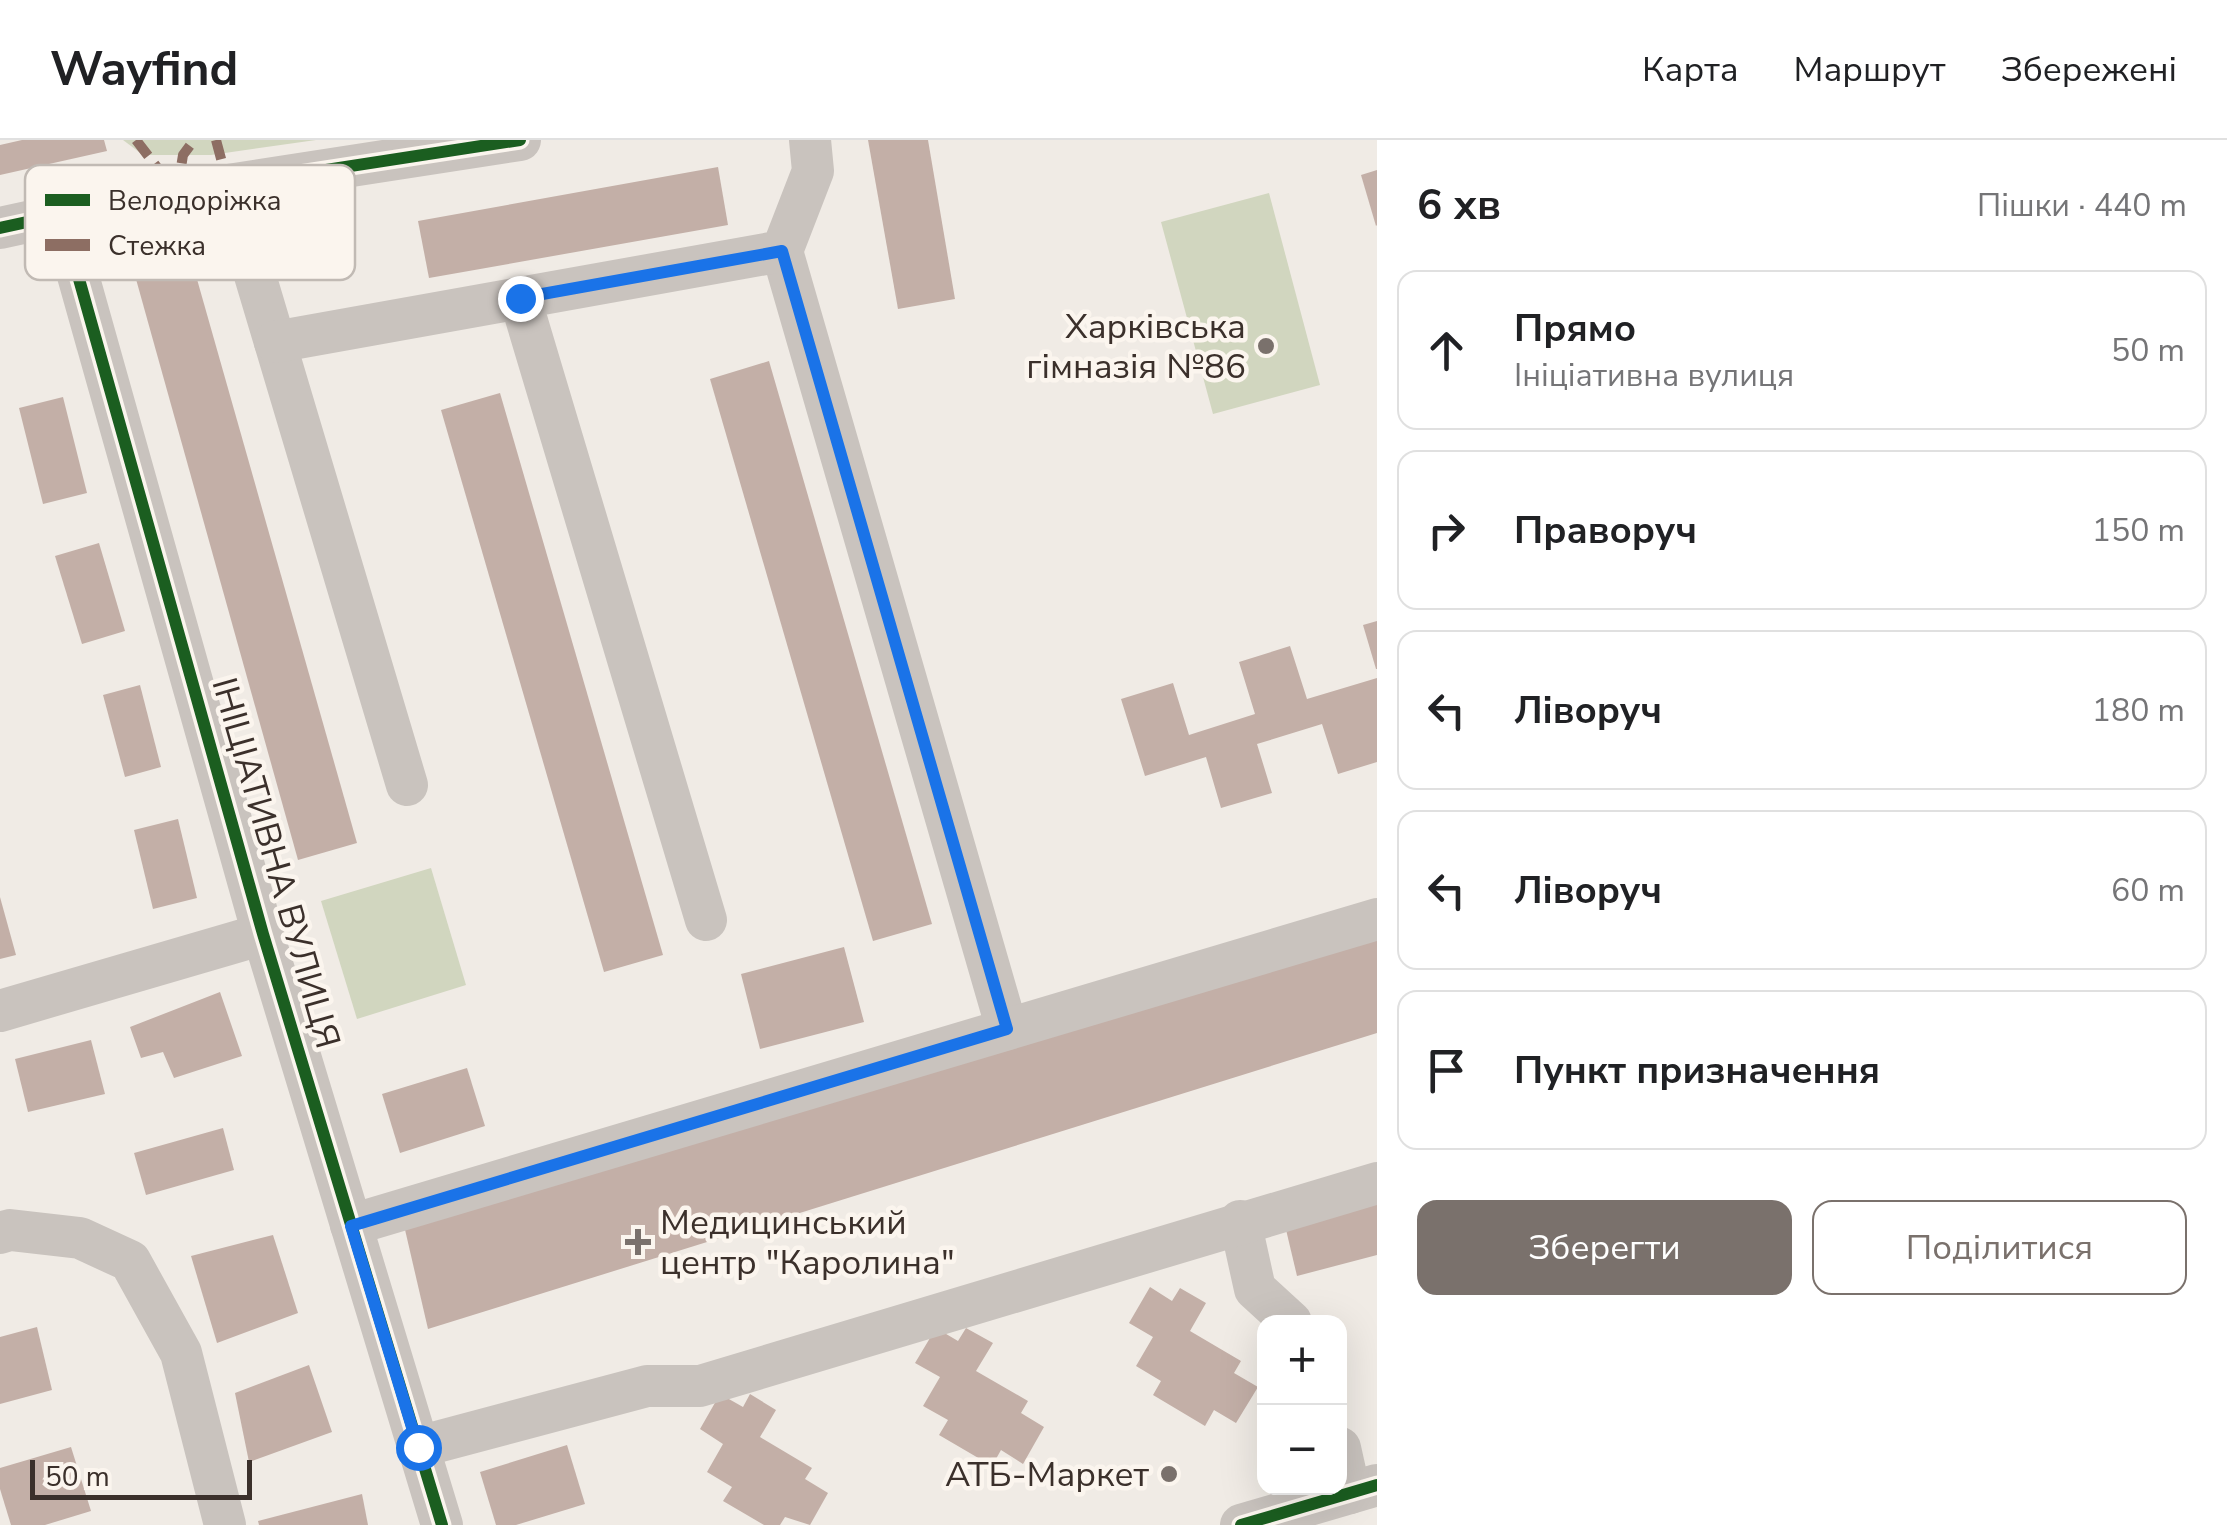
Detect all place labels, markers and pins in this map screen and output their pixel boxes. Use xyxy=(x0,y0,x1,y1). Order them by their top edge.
place label: Харківська гімназія №86 xyxy=(1026,303,1246,390)
marker: Харківська гімназія №86 xyxy=(1255,335,1277,357)
place label: Медицинський центр "Каролина" xyxy=(660,1199,955,1286)
marker: Медицинський центр "Каролина" xyxy=(625,1229,651,1255)
place label: АТБ-Маркет xyxy=(945,1451,1149,1498)
marker: АТБ-Маркет xyxy=(1158,1463,1180,1485)

